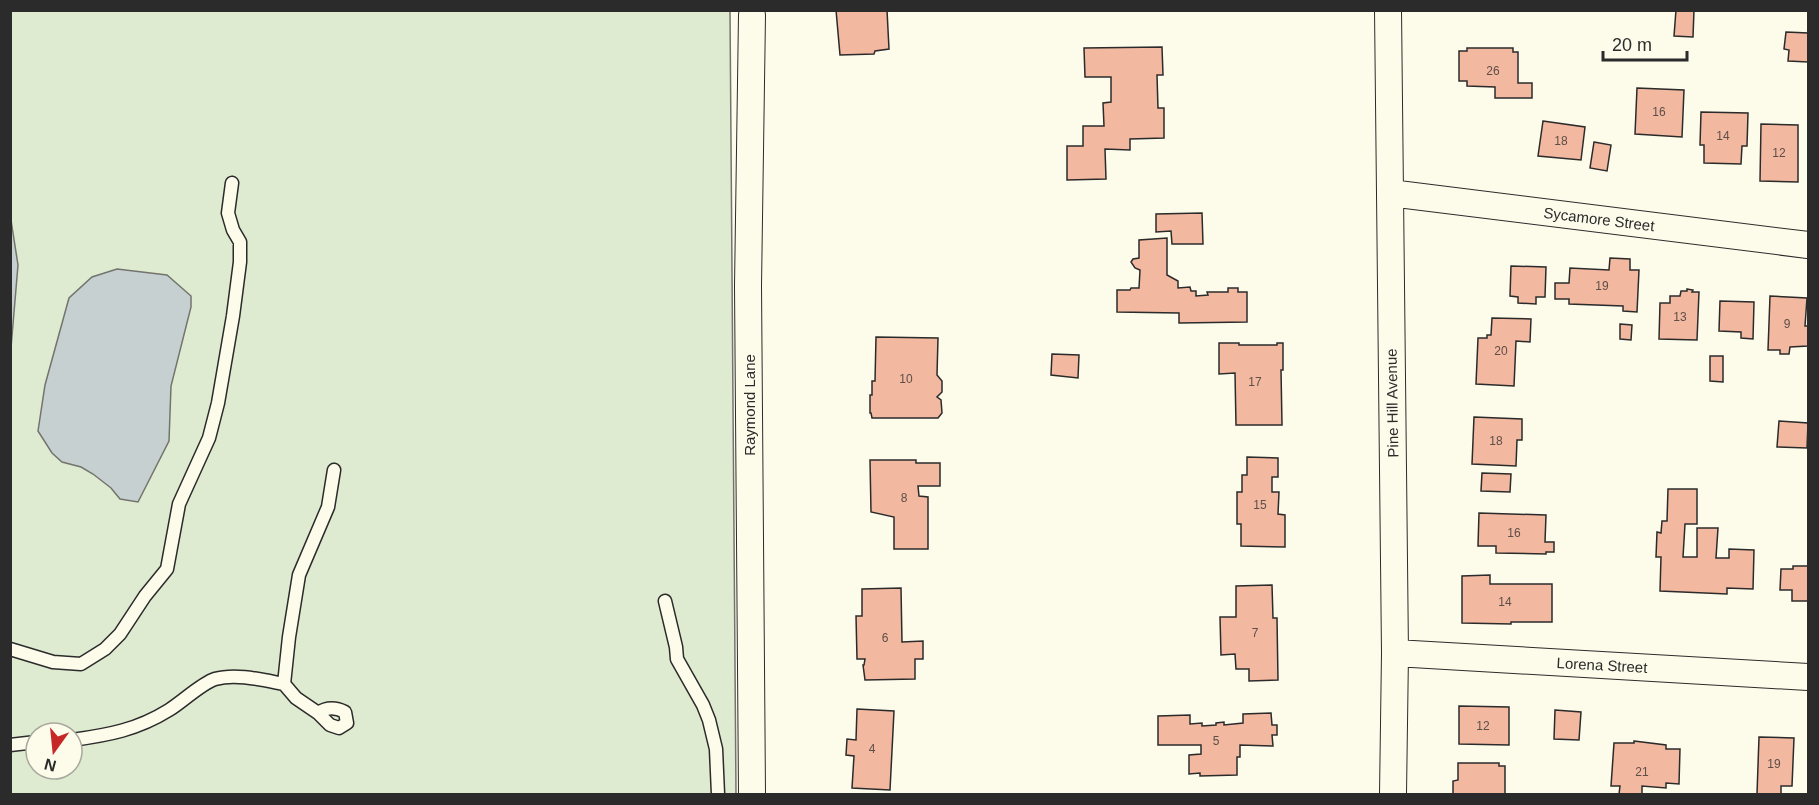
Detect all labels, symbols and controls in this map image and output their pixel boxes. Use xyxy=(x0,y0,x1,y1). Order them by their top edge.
scale bar xyxy=(1603,24,1687,62)
text: 20 m xyxy=(1612,35,1652,55)
house number: 26 xyxy=(1486,64,1500,78)
house number: 16 xyxy=(1652,105,1666,119)
house number: 14 xyxy=(1716,129,1730,143)
house number: 18 xyxy=(1554,134,1568,148)
house number: 12 xyxy=(1772,146,1786,160)
street label: Sycamore Street xyxy=(1543,204,1656,234)
house number: 19 xyxy=(1595,279,1609,293)
house number: 13 xyxy=(1673,310,1687,324)
house number: 9 xyxy=(1784,317,1791,331)
house number: 20 xyxy=(1494,344,1508,358)
street label: Pine Hill Avenue xyxy=(1383,348,1401,458)
street label: Raymond Lane xyxy=(741,354,758,456)
house number: 10 xyxy=(899,372,913,386)
house number: 17 xyxy=(1248,375,1262,389)
house number: 18 xyxy=(1489,434,1503,448)
house number: 8 xyxy=(901,491,908,505)
house number: 15 xyxy=(1253,498,1267,512)
house number: 16 xyxy=(1507,526,1521,540)
house number: 14 xyxy=(1498,595,1512,609)
house number: 7 xyxy=(1252,626,1259,640)
house number: 6 xyxy=(882,631,889,645)
street label: Lorena Street xyxy=(1556,654,1649,676)
house number: 12 xyxy=(1476,719,1490,733)
north arrow xyxy=(24,721,84,781)
house number: 5 xyxy=(1213,734,1220,748)
house number: 4 xyxy=(869,742,876,756)
text: N xyxy=(42,755,58,775)
house number: 19 xyxy=(1767,757,1781,771)
house number: 21 xyxy=(1635,765,1649,779)

